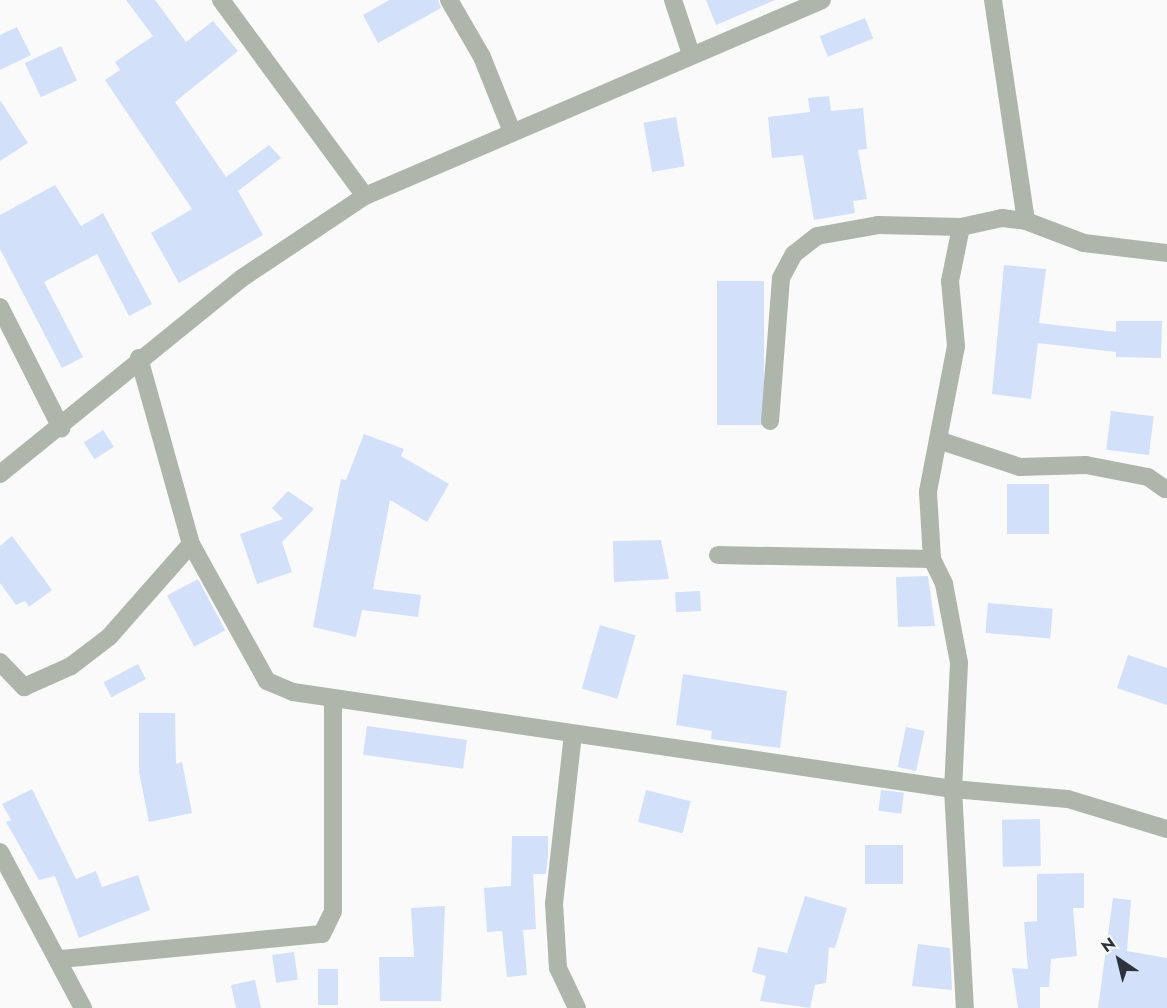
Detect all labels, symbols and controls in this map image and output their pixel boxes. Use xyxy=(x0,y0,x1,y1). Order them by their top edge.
north arrow xyxy=(1089,930,1149,990)
text: N xyxy=(1097,932,1120,958)

